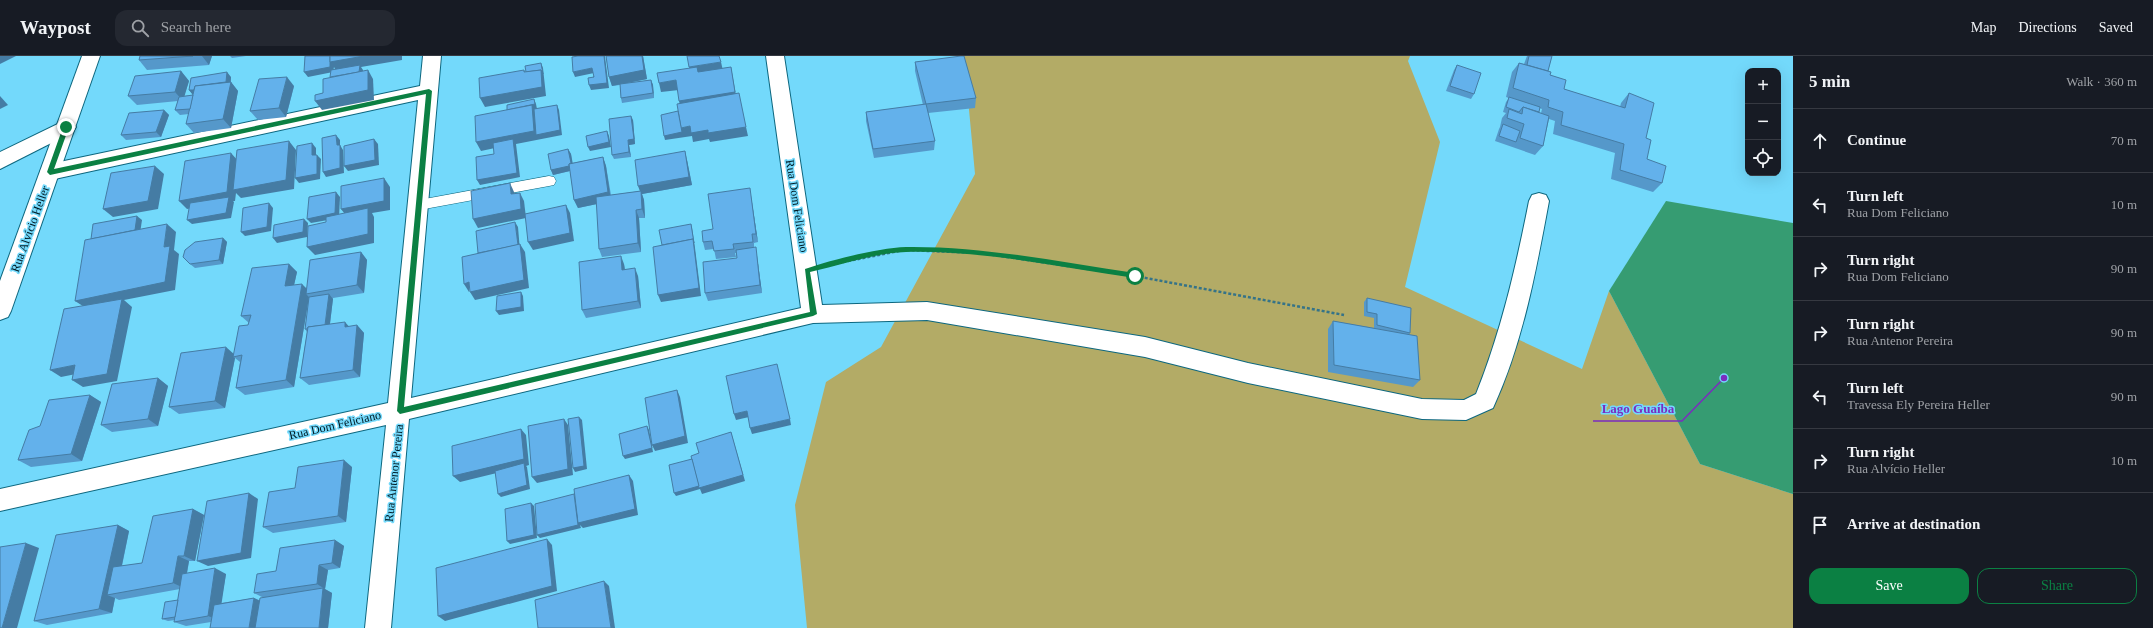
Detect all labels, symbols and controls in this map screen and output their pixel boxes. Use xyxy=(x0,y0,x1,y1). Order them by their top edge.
search box xyxy=(115,10,395,46)
text: Waypost xyxy=(20,17,91,38)
icon: search xyxy=(129,17,151,39)
text: Search here xyxy=(161,19,231,35)
text: Map xyxy=(1971,20,1996,35)
text: Directions xyxy=(2018,20,2077,35)
text: Saved xyxy=(2099,20,2133,35)
map controls xyxy=(1745,68,1781,176)
button: + xyxy=(1745,68,1781,104)
text: 5 min xyxy=(1809,72,1850,91)
text: Walk · 360 m xyxy=(2066,74,2137,89)
button: − xyxy=(1745,104,1781,140)
route end xyxy=(57,118,75,136)
icon: ahead xyxy=(1809,130,1831,152)
text: Continue xyxy=(1847,132,1906,148)
text: 70 m xyxy=(2111,133,2137,148)
button: locate xyxy=(1745,140,1781,176)
street label: Rua Dom Feliciano xyxy=(783,158,811,254)
street label: Rua Alvício Heller xyxy=(8,184,52,274)
text: Turn left xyxy=(1847,188,1904,204)
icon: left xyxy=(1809,194,1831,216)
text: 10 m xyxy=(2111,197,2137,212)
text: Rua Dom Feliciano xyxy=(1847,205,1949,220)
text: Turn right xyxy=(1847,252,1914,268)
icon: right xyxy=(1809,258,1831,280)
text: 90 m xyxy=(2111,261,2137,276)
route start xyxy=(1126,267,1144,285)
text: Rua Dom Feliciano xyxy=(1847,269,1949,284)
text: Turn right xyxy=(1847,316,1914,332)
icon: right xyxy=(1809,322,1831,344)
text: 90 m xyxy=(2111,325,2137,340)
text: Rua Antenor Pereira xyxy=(1847,333,1953,348)
text: Turn left xyxy=(1847,380,1904,396)
icon: left xyxy=(1809,386,1831,408)
text: 90 m xyxy=(2111,389,2137,404)
callout: Lago Guaíba xyxy=(1593,396,1682,421)
text: Travessa Ely Pereira Heller xyxy=(1847,397,1990,412)
text: Lago Guaíba xyxy=(1602,401,1675,416)
street label: Rua Dom Feliciano xyxy=(288,408,382,442)
street label: Rua Antenor Pereira xyxy=(382,423,406,522)
text: Turn right xyxy=(1847,444,1914,460)
icon: right xyxy=(1809,450,1831,472)
text: 10 m xyxy=(2111,453,2137,468)
text: Rua Alvício Heller xyxy=(1847,461,1945,476)
icon: arrive xyxy=(1809,514,1831,536)
text: Arrive at destination xyxy=(1847,516,1980,532)
button: Save xyxy=(1809,568,1969,604)
button: Share xyxy=(1977,568,2137,604)

